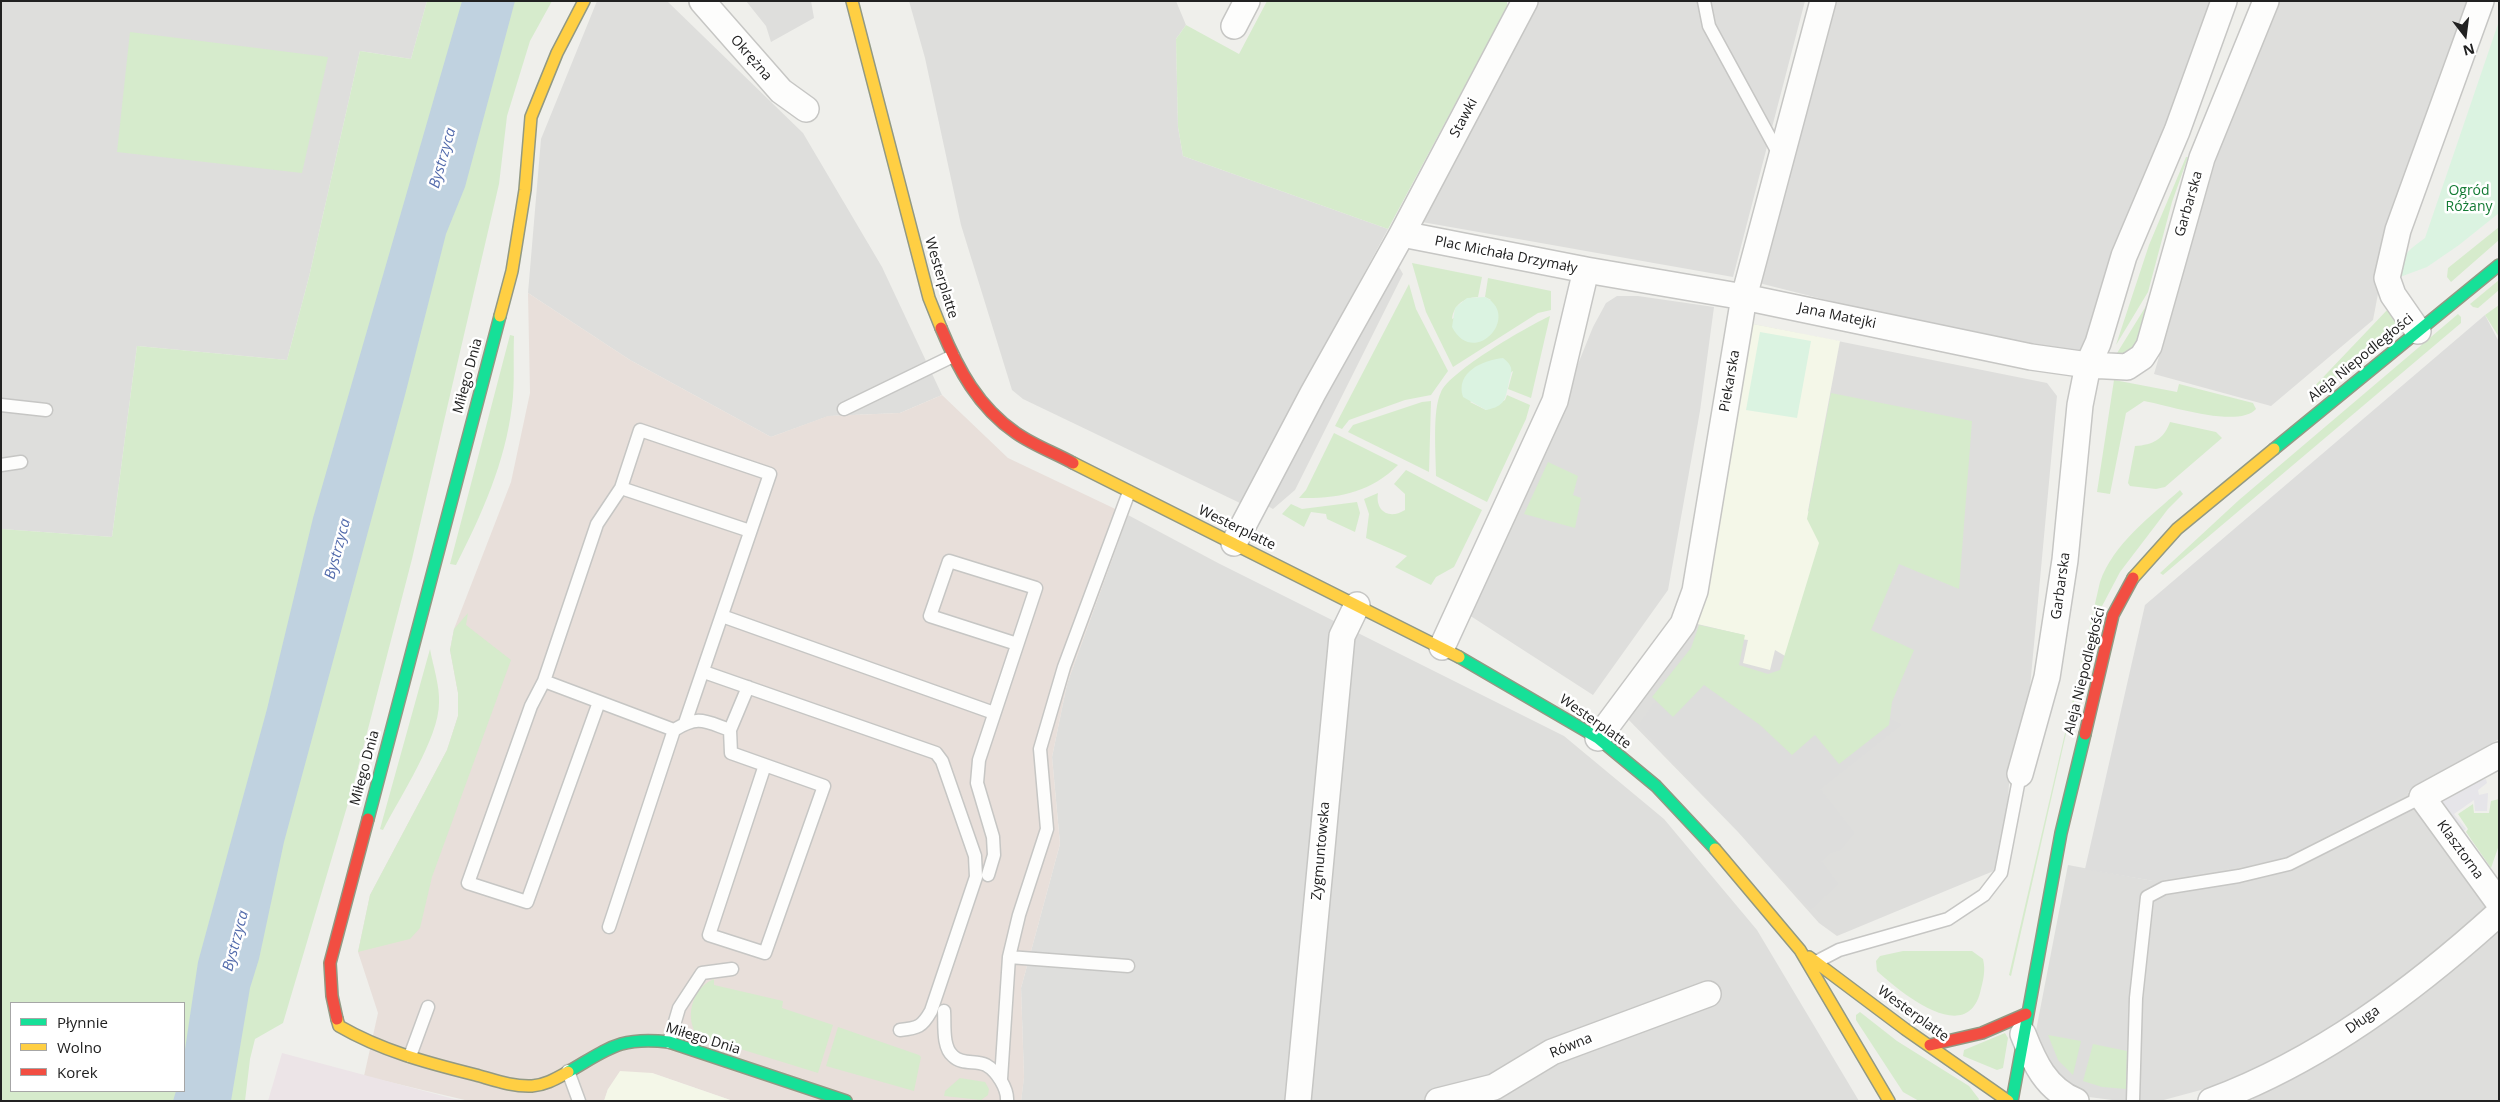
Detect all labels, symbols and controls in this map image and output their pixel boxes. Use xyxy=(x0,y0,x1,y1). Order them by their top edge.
north arrow xyxy=(2440,10,2490,60)
street label: Okrężna xyxy=(727,32,775,84)
text: N xyxy=(2461,39,2477,61)
street label: Stawki xyxy=(1447,95,1481,141)
water label: Bystrzyca xyxy=(426,126,460,190)
street label: Garbarska xyxy=(2172,169,2206,239)
park label: Ogród Różany xyxy=(2445,183,2493,216)
street label: Plac Michała Drzymały xyxy=(1433,233,1579,277)
street label: Westerplatte xyxy=(921,235,961,321)
street label: Jana Matejki xyxy=(1797,300,1877,332)
street label: Aleja Niepodległości xyxy=(2305,310,2417,406)
street label: Miłego Dnia xyxy=(450,337,486,415)
street label: Piekarska xyxy=(1716,349,1744,413)
street label: Westerplatte xyxy=(1196,502,1278,554)
water label: Bystrzyca xyxy=(321,517,355,581)
street label: Garbarska xyxy=(2048,551,2074,621)
street label: Aleja Niepodległości xyxy=(2061,606,2109,736)
street label: Westerplatte xyxy=(1556,691,1634,753)
street label: Miłego Dnia xyxy=(347,729,383,807)
street label: Zygmuntowska xyxy=(1308,801,1334,901)
street label: Klasztorna xyxy=(2433,817,2487,883)
water label: Bystrzyca xyxy=(219,909,253,973)
street label: Westerplatte xyxy=(1874,983,1952,1045)
legend xyxy=(10,1002,185,1092)
street label: Długa xyxy=(2343,1002,2383,1038)
text: Płynnie xyxy=(57,1012,108,1032)
street label: Miłego Dnia xyxy=(664,1020,742,1058)
street label: Równa xyxy=(1547,1030,1595,1062)
text: Wolno xyxy=(57,1037,102,1057)
text: Korek xyxy=(57,1062,98,1082)

